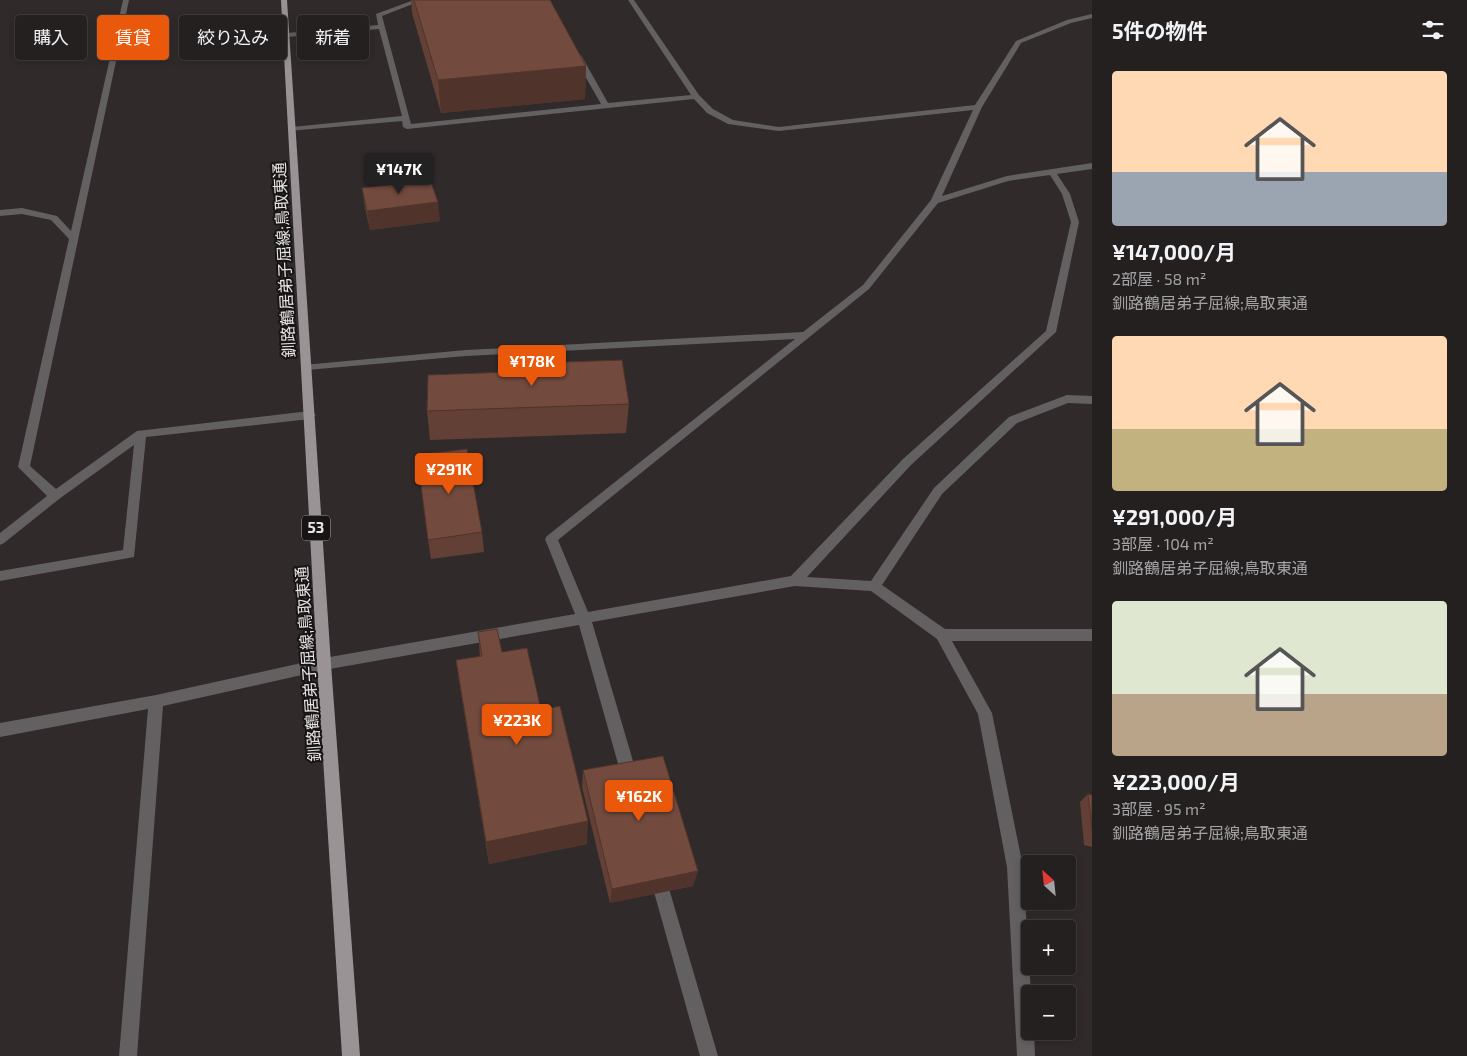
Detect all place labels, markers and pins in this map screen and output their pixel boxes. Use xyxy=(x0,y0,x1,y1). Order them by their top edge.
pin: ¥147K xyxy=(364,152,434,195)
pin: ¥178K xyxy=(497,344,567,387)
pin: ¥291K xyxy=(414,452,484,495)
pin: ¥223K xyxy=(482,704,552,746)
pin: ¥162K xyxy=(604,780,674,822)

